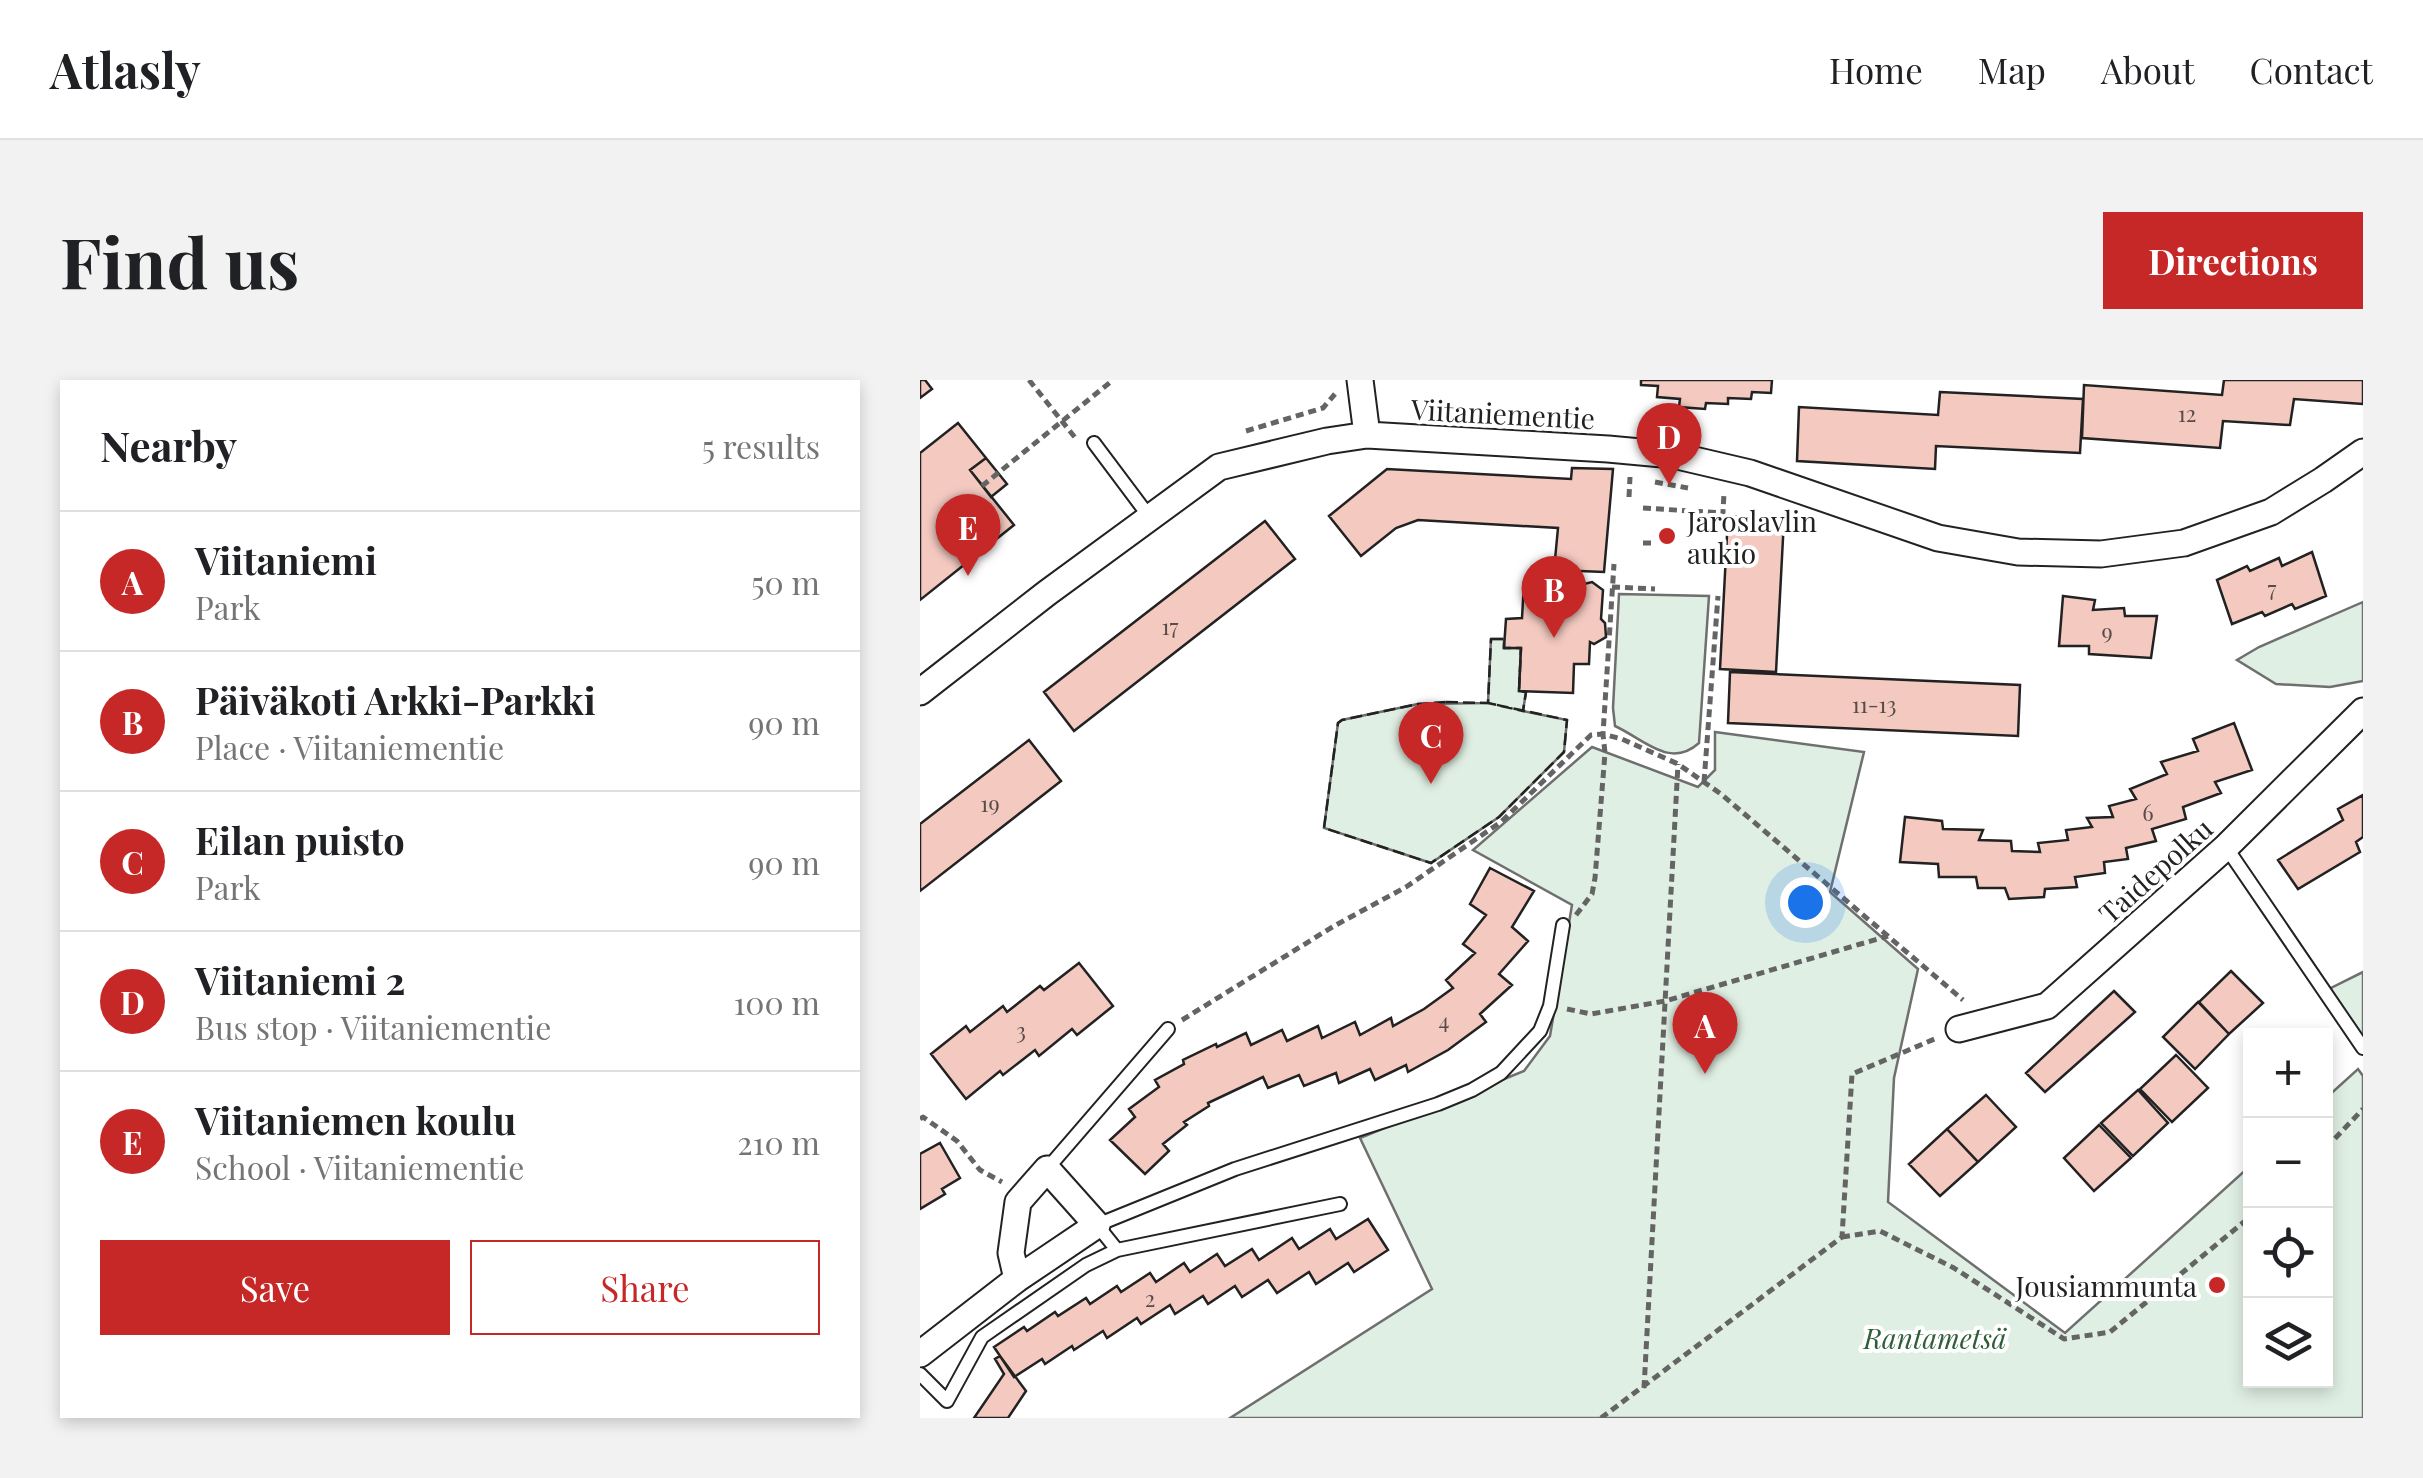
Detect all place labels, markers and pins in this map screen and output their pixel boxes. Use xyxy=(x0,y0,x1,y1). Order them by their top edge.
pin: D xyxy=(1636,402,1702,485)
pin: E xyxy=(935,494,1000,576)
place label: Jaroslavlin aukio xyxy=(1686,502,1817,571)
marker: Jaroslavlin aukio xyxy=(1656,525,1678,547)
pin: B xyxy=(1522,556,1586,638)
pin: C xyxy=(1398,702,1464,784)
pin: A xyxy=(1672,992,1738,1074)
place label: Jousiammunta xyxy=(2015,1267,2197,1304)
marker: Jousiammunta xyxy=(2206,1274,2228,1296)

